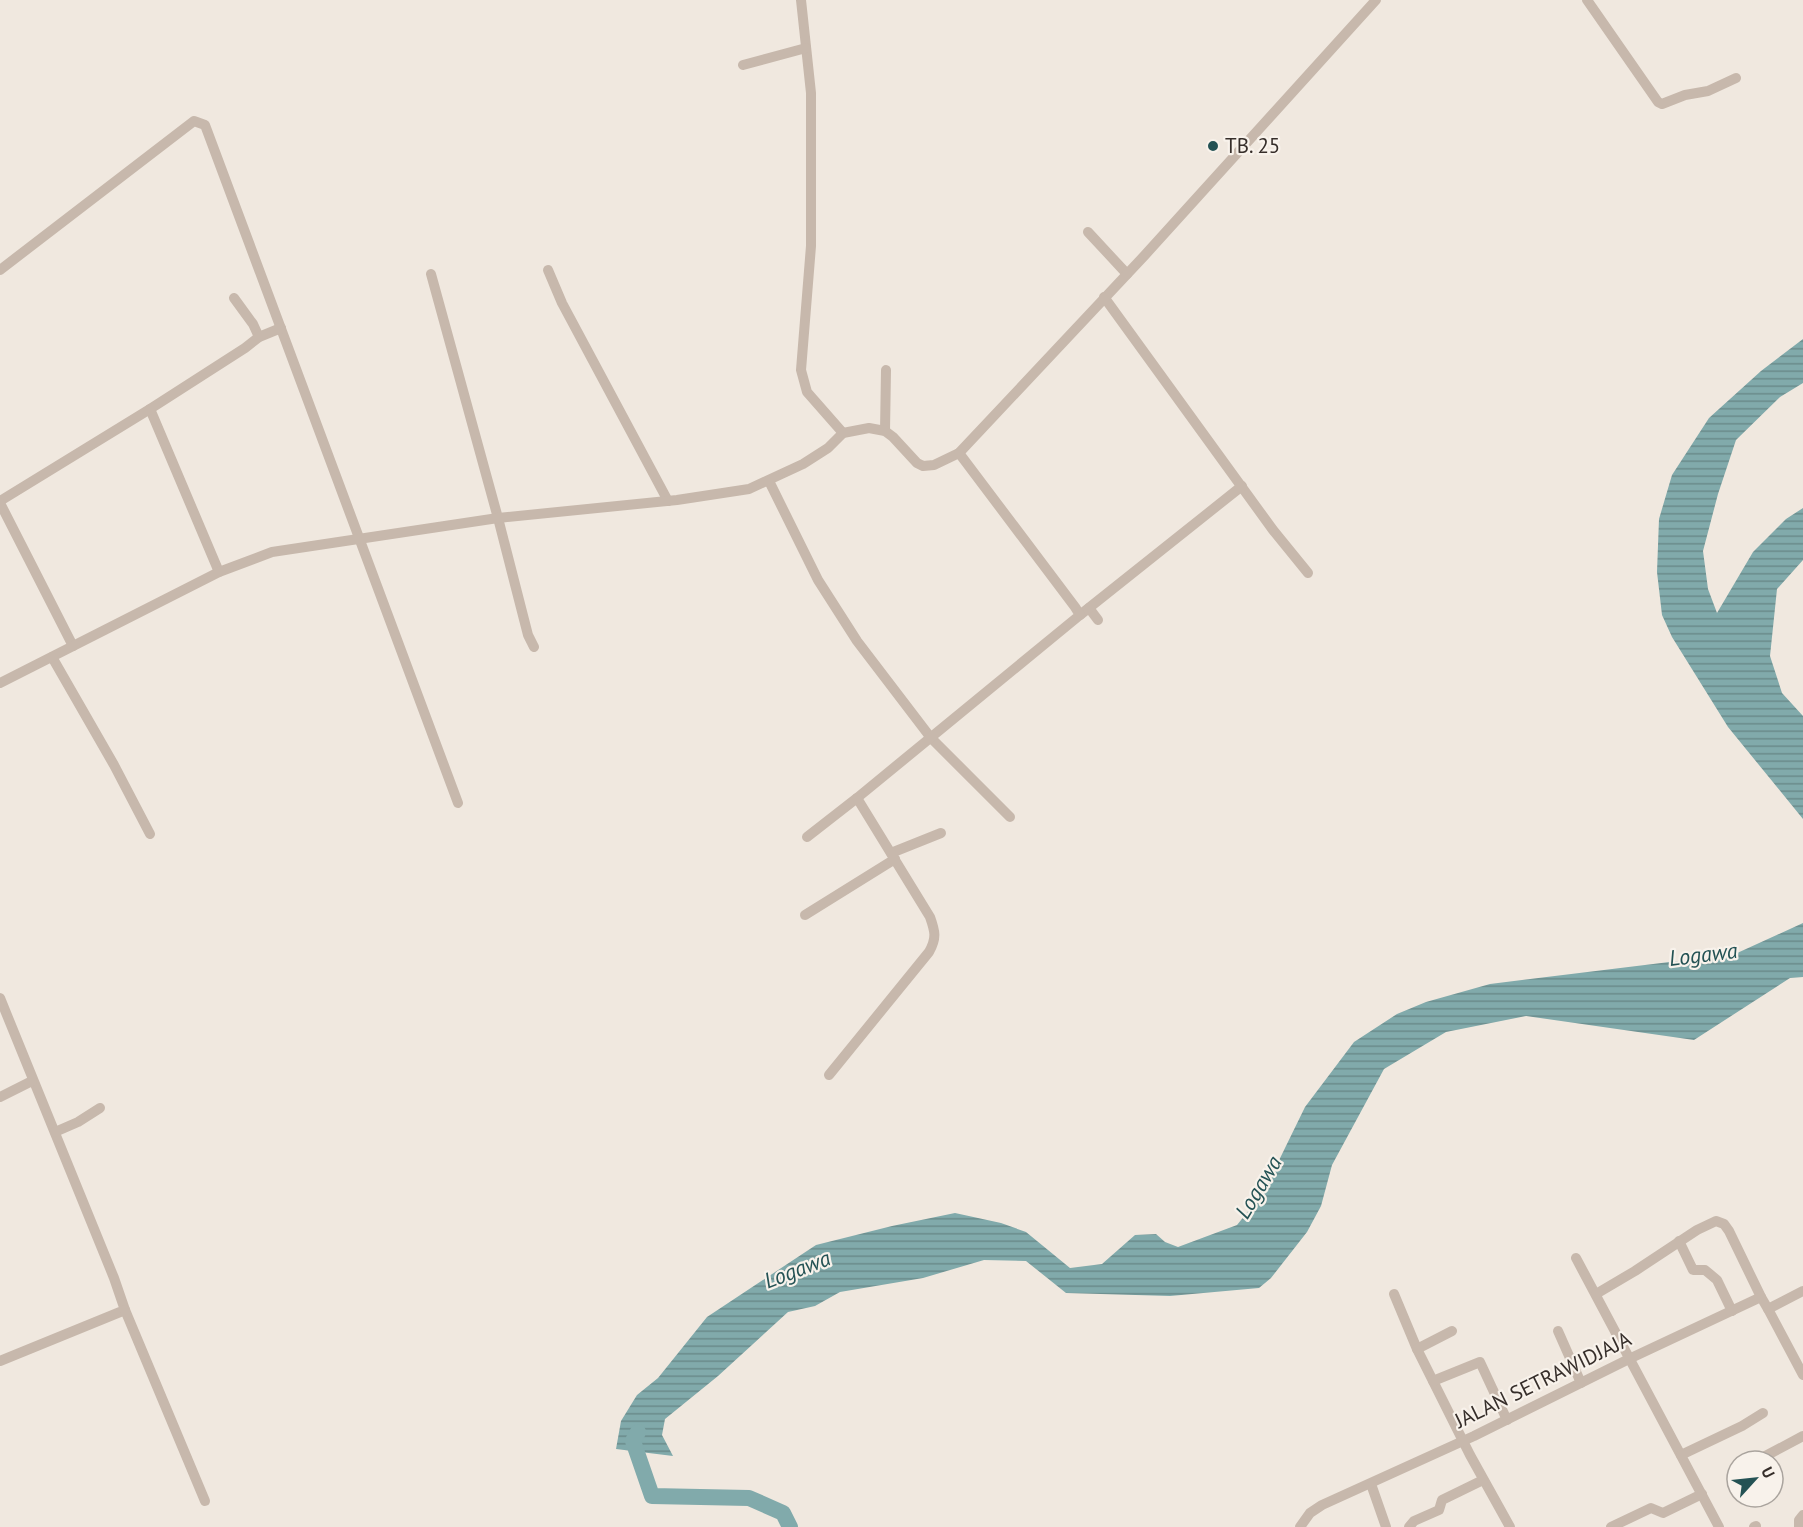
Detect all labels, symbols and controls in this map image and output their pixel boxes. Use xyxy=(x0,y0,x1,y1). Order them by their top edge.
place label: TB. 25 xyxy=(1225,132,1280,159)
marker: TB. 25 xyxy=(1206,139,1220,153)
water label: Logawa xyxy=(1667,936,1739,972)
water label: Logawa xyxy=(1228,1150,1288,1224)
water label: Logawa xyxy=(760,1244,834,1294)
street label: JALAN SETRAWIDJAJA xyxy=(1449,1325,1636,1434)
north arrow xyxy=(1725,1449,1785,1509)
text: U xyxy=(1757,1463,1780,1481)

